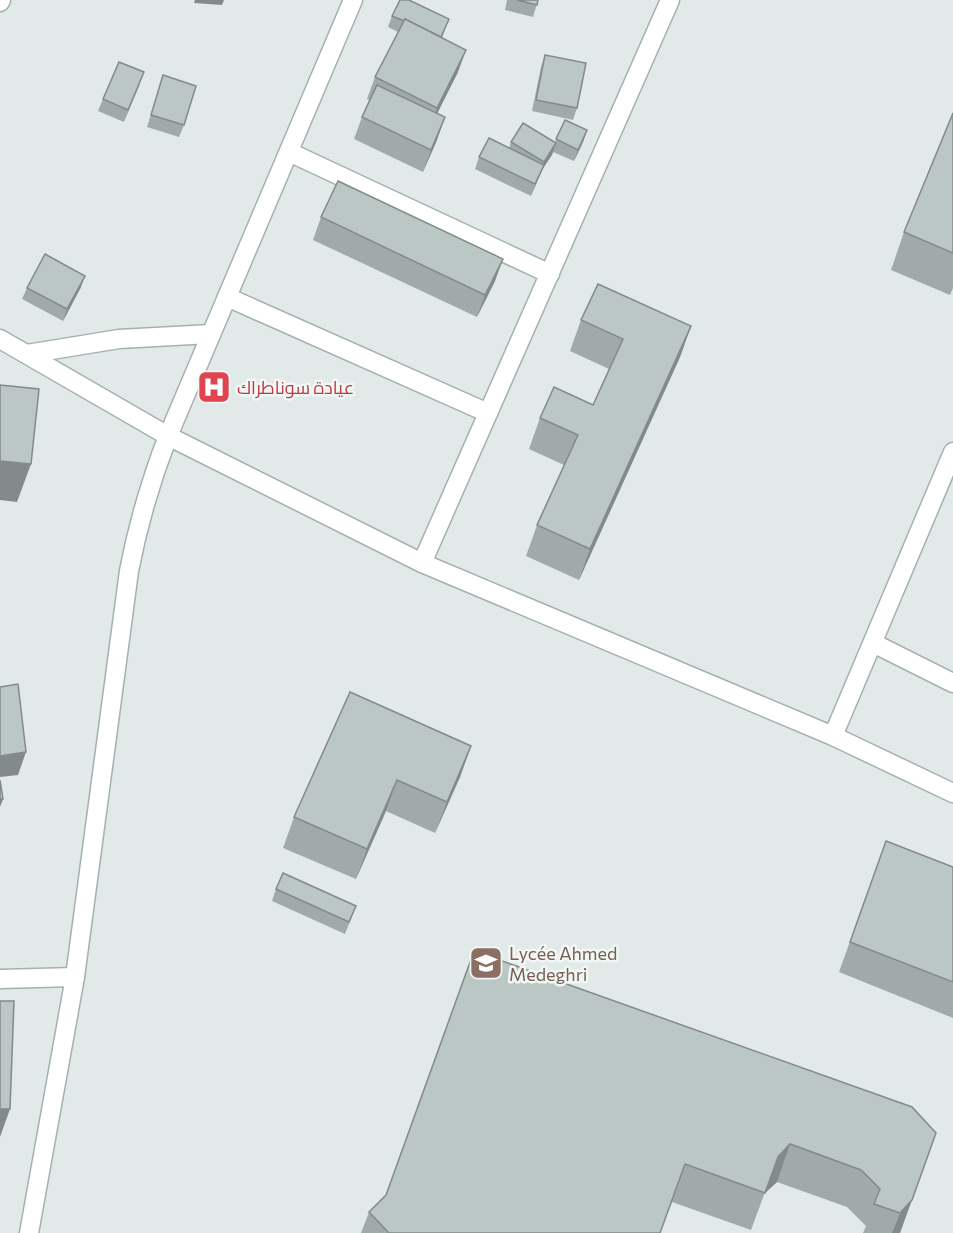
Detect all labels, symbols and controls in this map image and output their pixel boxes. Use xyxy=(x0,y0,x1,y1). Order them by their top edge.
hospital icon: عيادة سوناطراك xyxy=(196,369,232,405)
place label: عيادة سوناطراك xyxy=(237,376,354,399)
place label: Lycée Ahmed Medeghri xyxy=(509,942,617,985)
school or university icon: Lycée Ahmed Medeghri xyxy=(468,945,504,981)

